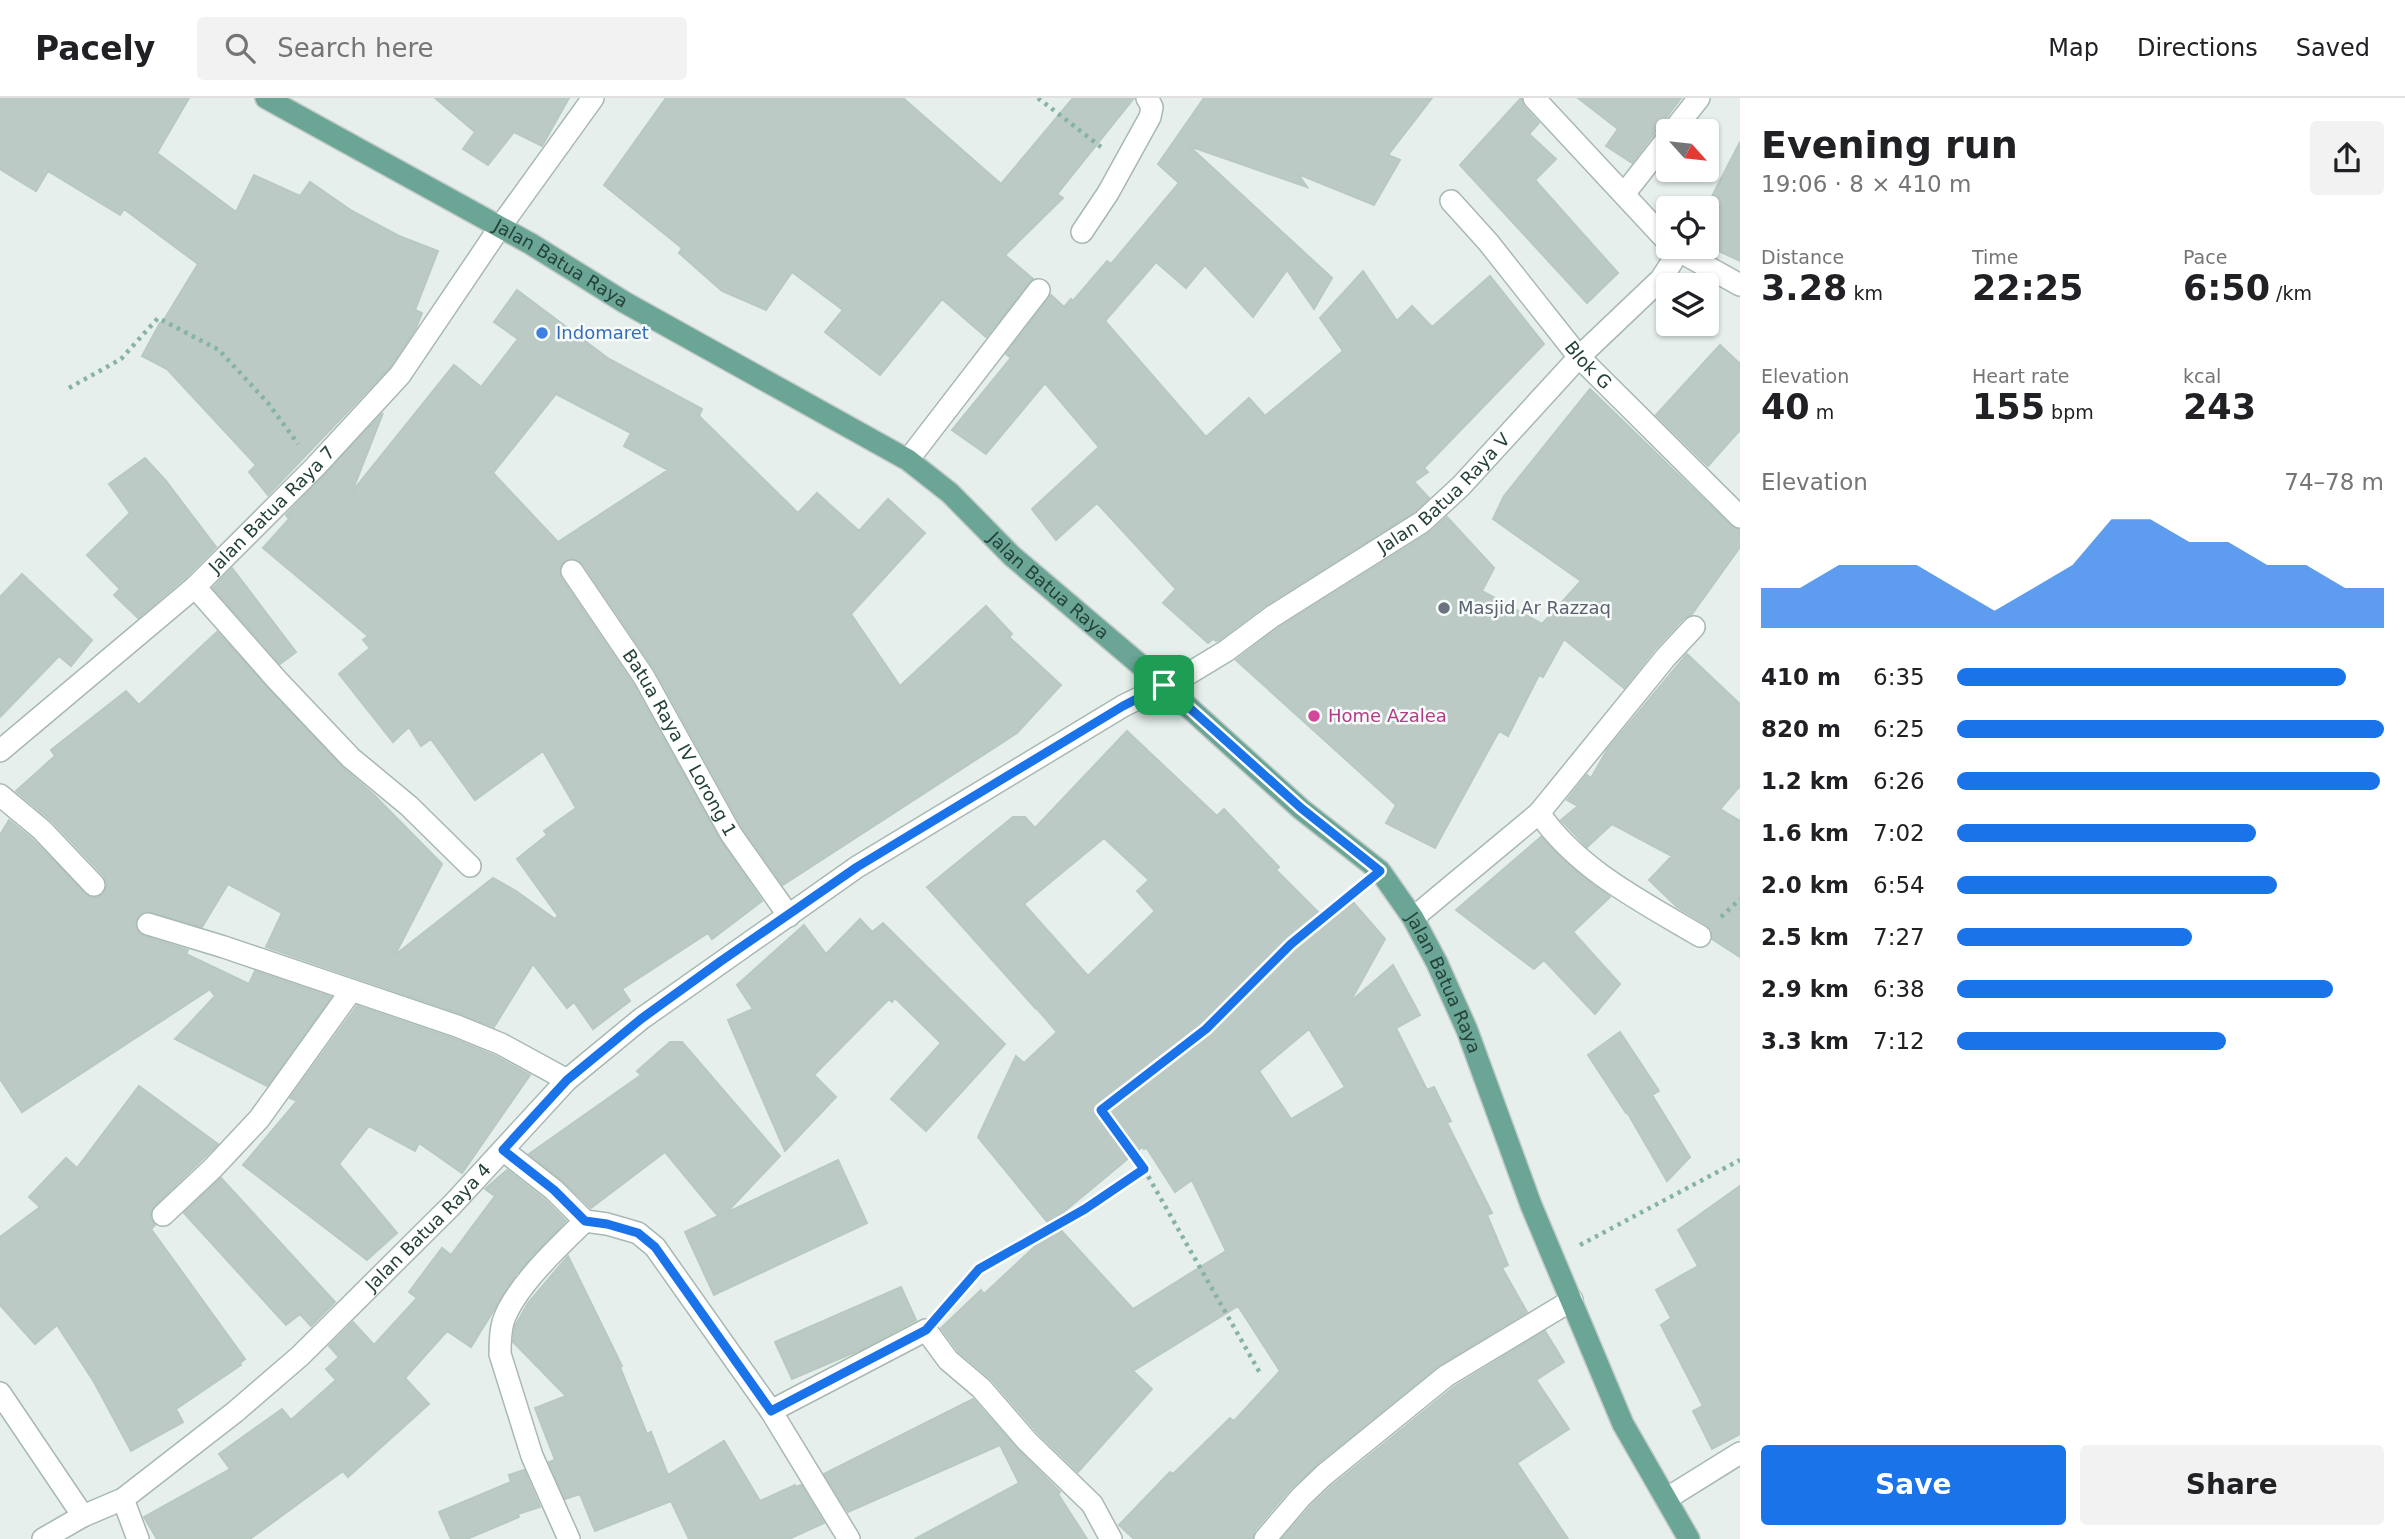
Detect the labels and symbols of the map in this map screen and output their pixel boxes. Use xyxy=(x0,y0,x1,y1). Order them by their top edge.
north arrow xyxy=(1656,119,1718,182)
street label: Jalan Batua Raya xyxy=(489,214,632,312)
place label: Indomaret xyxy=(556,322,649,343)
marker: Indomaret xyxy=(534,325,550,341)
street label: Blok G xyxy=(1561,337,1616,393)
street label: Jalan Batua Raya V xyxy=(1373,428,1514,558)
street label: Jalan Batua Raya 7 xyxy=(204,441,339,578)
street label: Jalan Batua Raya xyxy=(983,527,1113,644)
place label: Masjid Ar Razzaq xyxy=(1458,597,1611,618)
marker: Masjid Ar Razzaq xyxy=(1436,600,1452,616)
street label: Batua Raya IV Lorong 1 xyxy=(618,645,741,840)
pin xyxy=(1134,655,1194,715)
place label: Home Azalea xyxy=(1328,705,1447,726)
marker: Home Azalea xyxy=(1306,708,1322,724)
street label: Jalan Batua Raya xyxy=(1402,907,1486,1056)
street label: Jalan Batua Raya 4 xyxy=(360,1159,495,1296)

